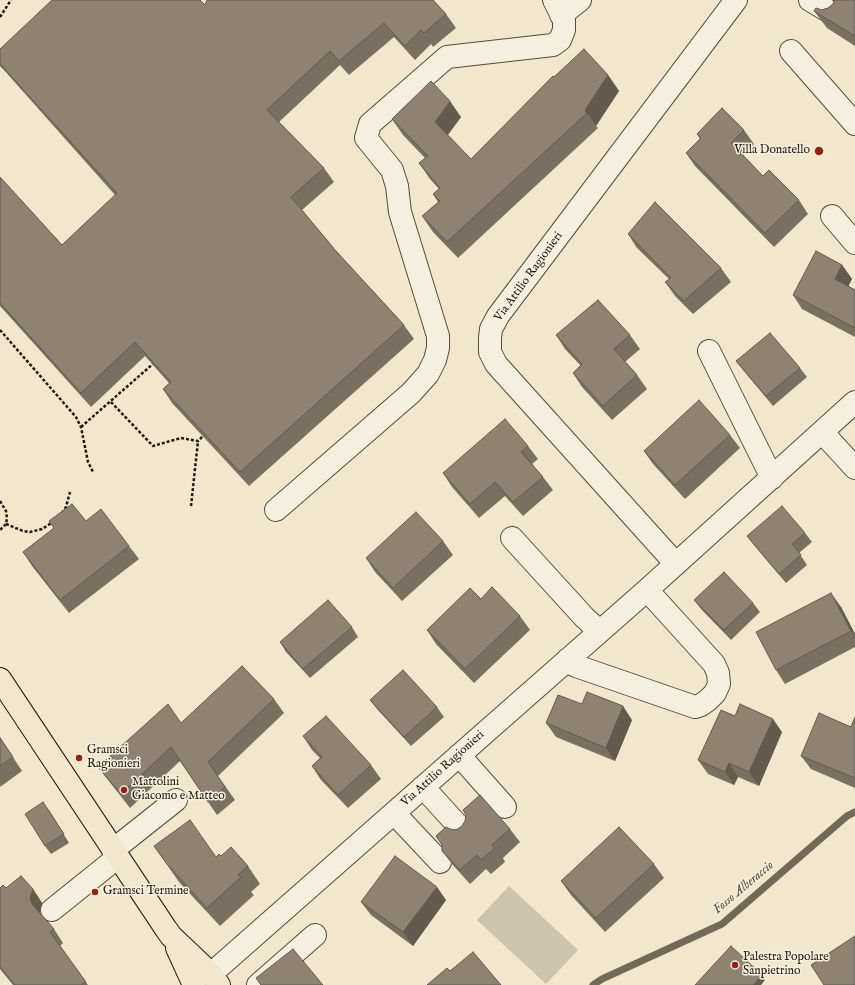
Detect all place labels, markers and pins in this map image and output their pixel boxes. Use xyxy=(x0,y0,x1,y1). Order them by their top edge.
place label: Villa Donatello xyxy=(734,144,810,158)
marker: Villa Donatello xyxy=(813,145,825,157)
place label: Gramsci Ragionieri xyxy=(87,744,140,772)
marker: Gramsci Ragionieri xyxy=(74,753,84,763)
place label: Mattolini Giacomo e Matteo xyxy=(132,776,225,804)
marker: Mattolini Giacomo e Matteo xyxy=(119,785,129,795)
place label: Gramsci Termine xyxy=(103,885,189,899)
marker: Gramsci Termine xyxy=(90,887,100,897)
place label: Palestra Popolare Sanpietrino xyxy=(743,951,829,979)
marker: Palestra Popolare Sanpietrino xyxy=(730,960,740,970)

